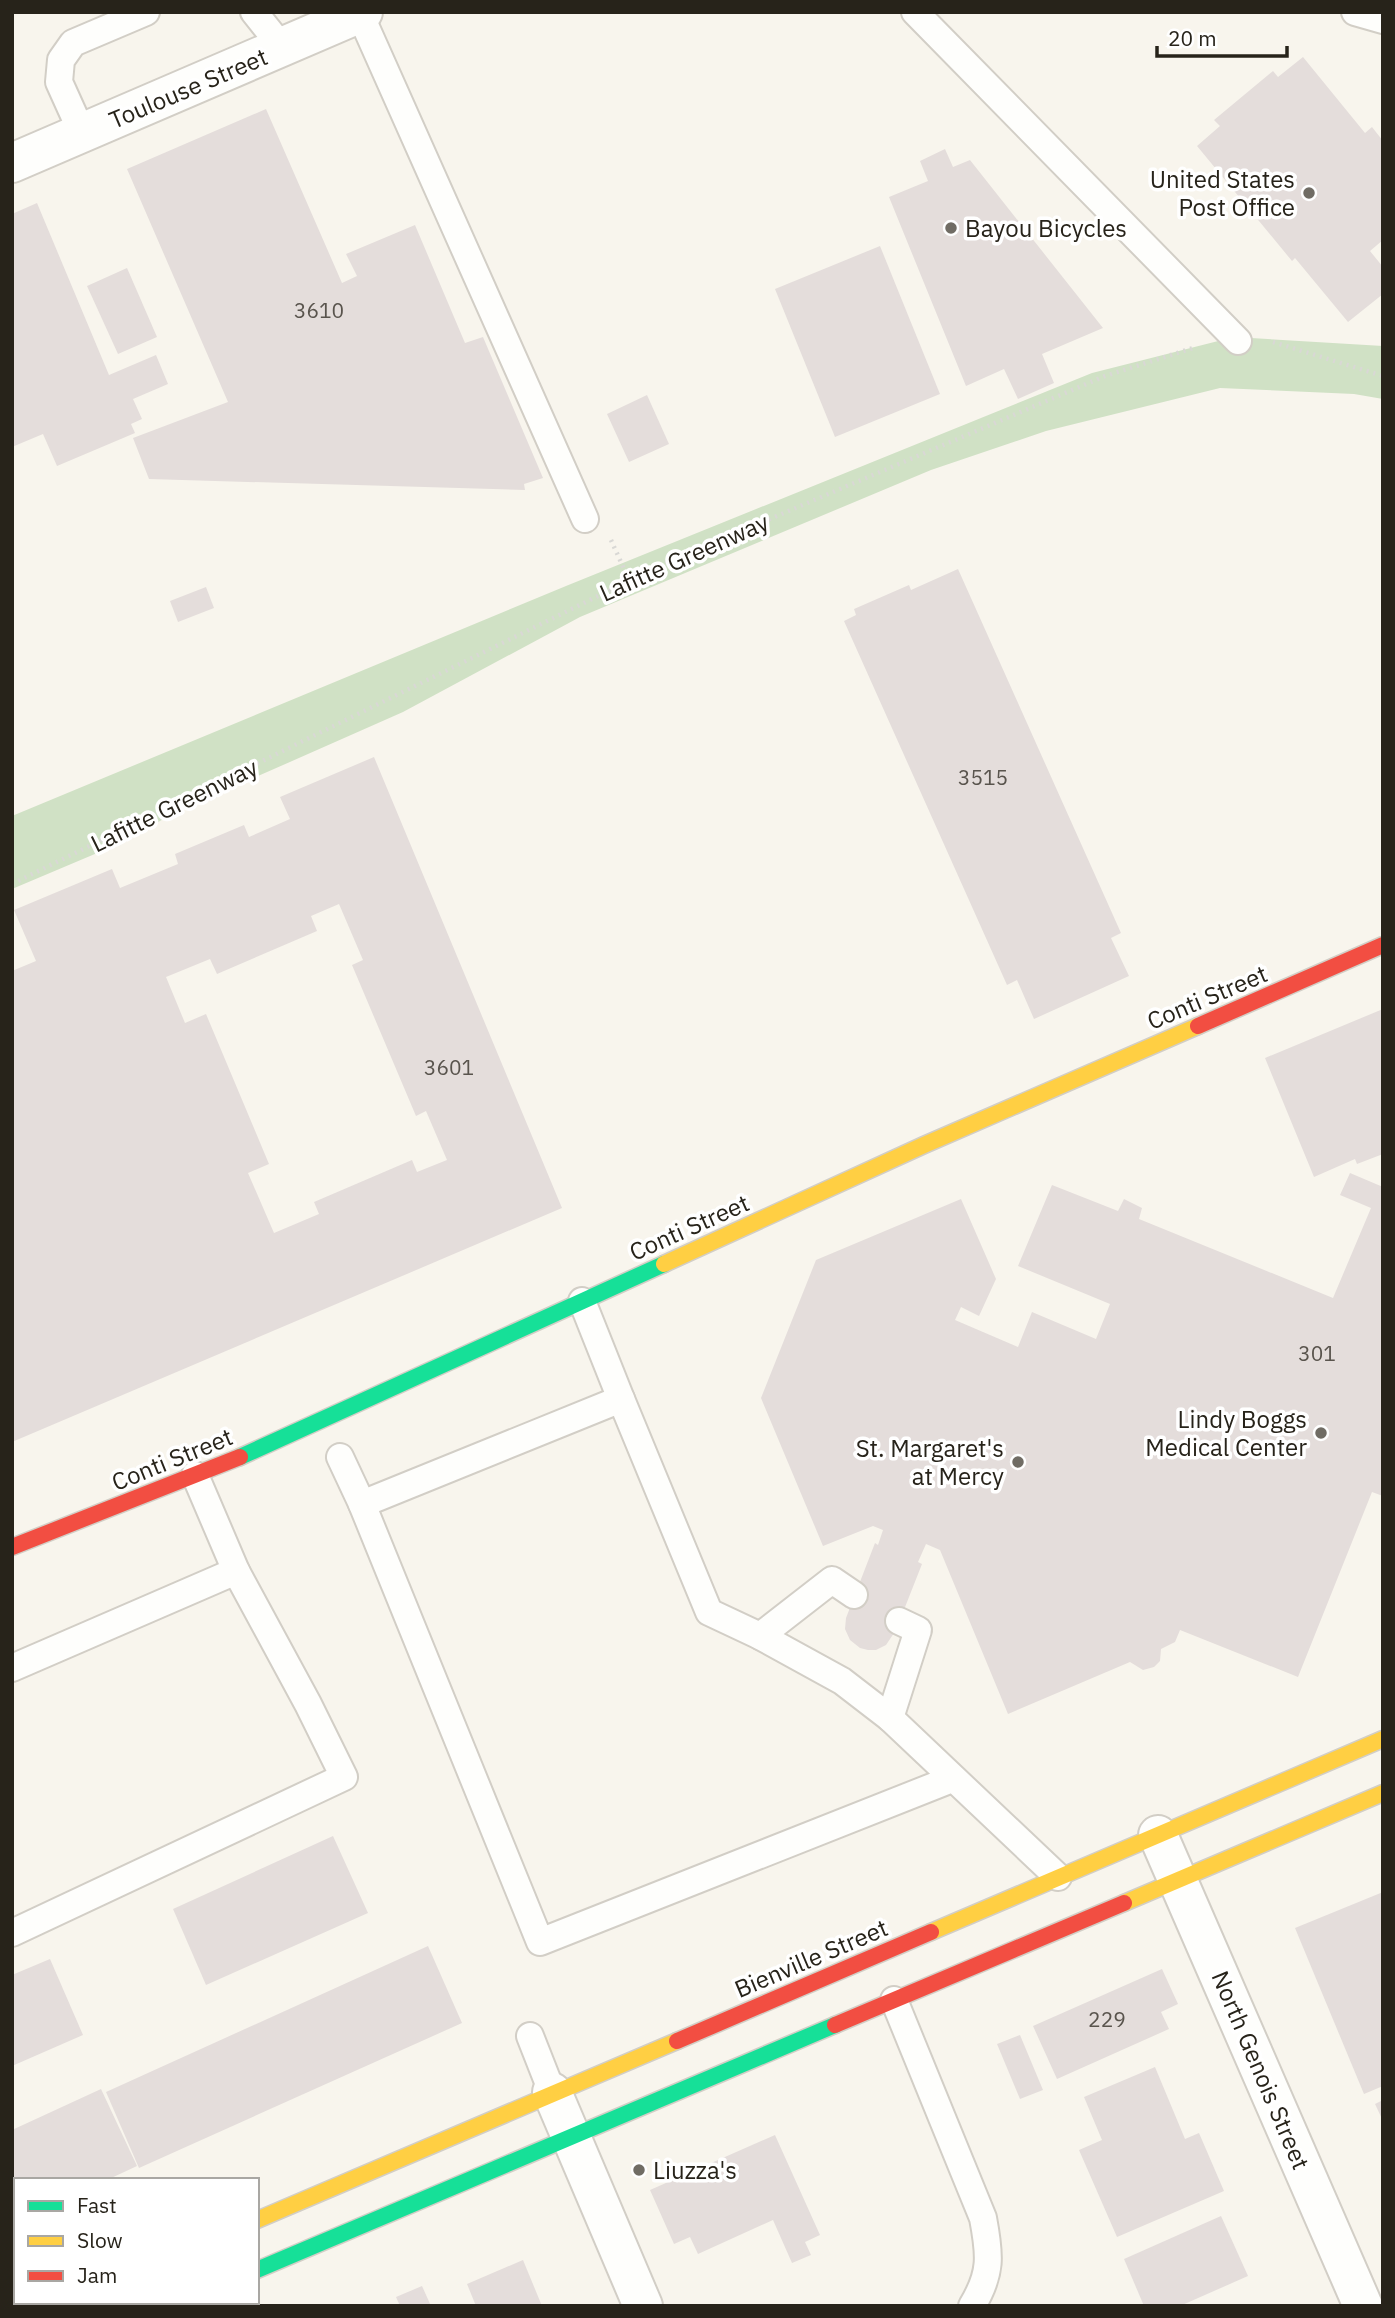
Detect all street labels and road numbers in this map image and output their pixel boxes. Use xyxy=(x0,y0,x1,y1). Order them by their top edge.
street label: Toulouse Street xyxy=(104,40,272,136)
street label: Lafitte Greenway xyxy=(594,505,774,609)
street label: Lafitte Greenway xyxy=(85,751,263,859)
street label: Conti Street xyxy=(1142,957,1272,1037)
street label: Conti Street xyxy=(624,1186,754,1268)
street label: Conti Street xyxy=(107,1420,237,1498)
street label: Bienville Street xyxy=(729,1911,893,2005)
street label: North Genois Street xyxy=(1205,1966,1317,2174)

